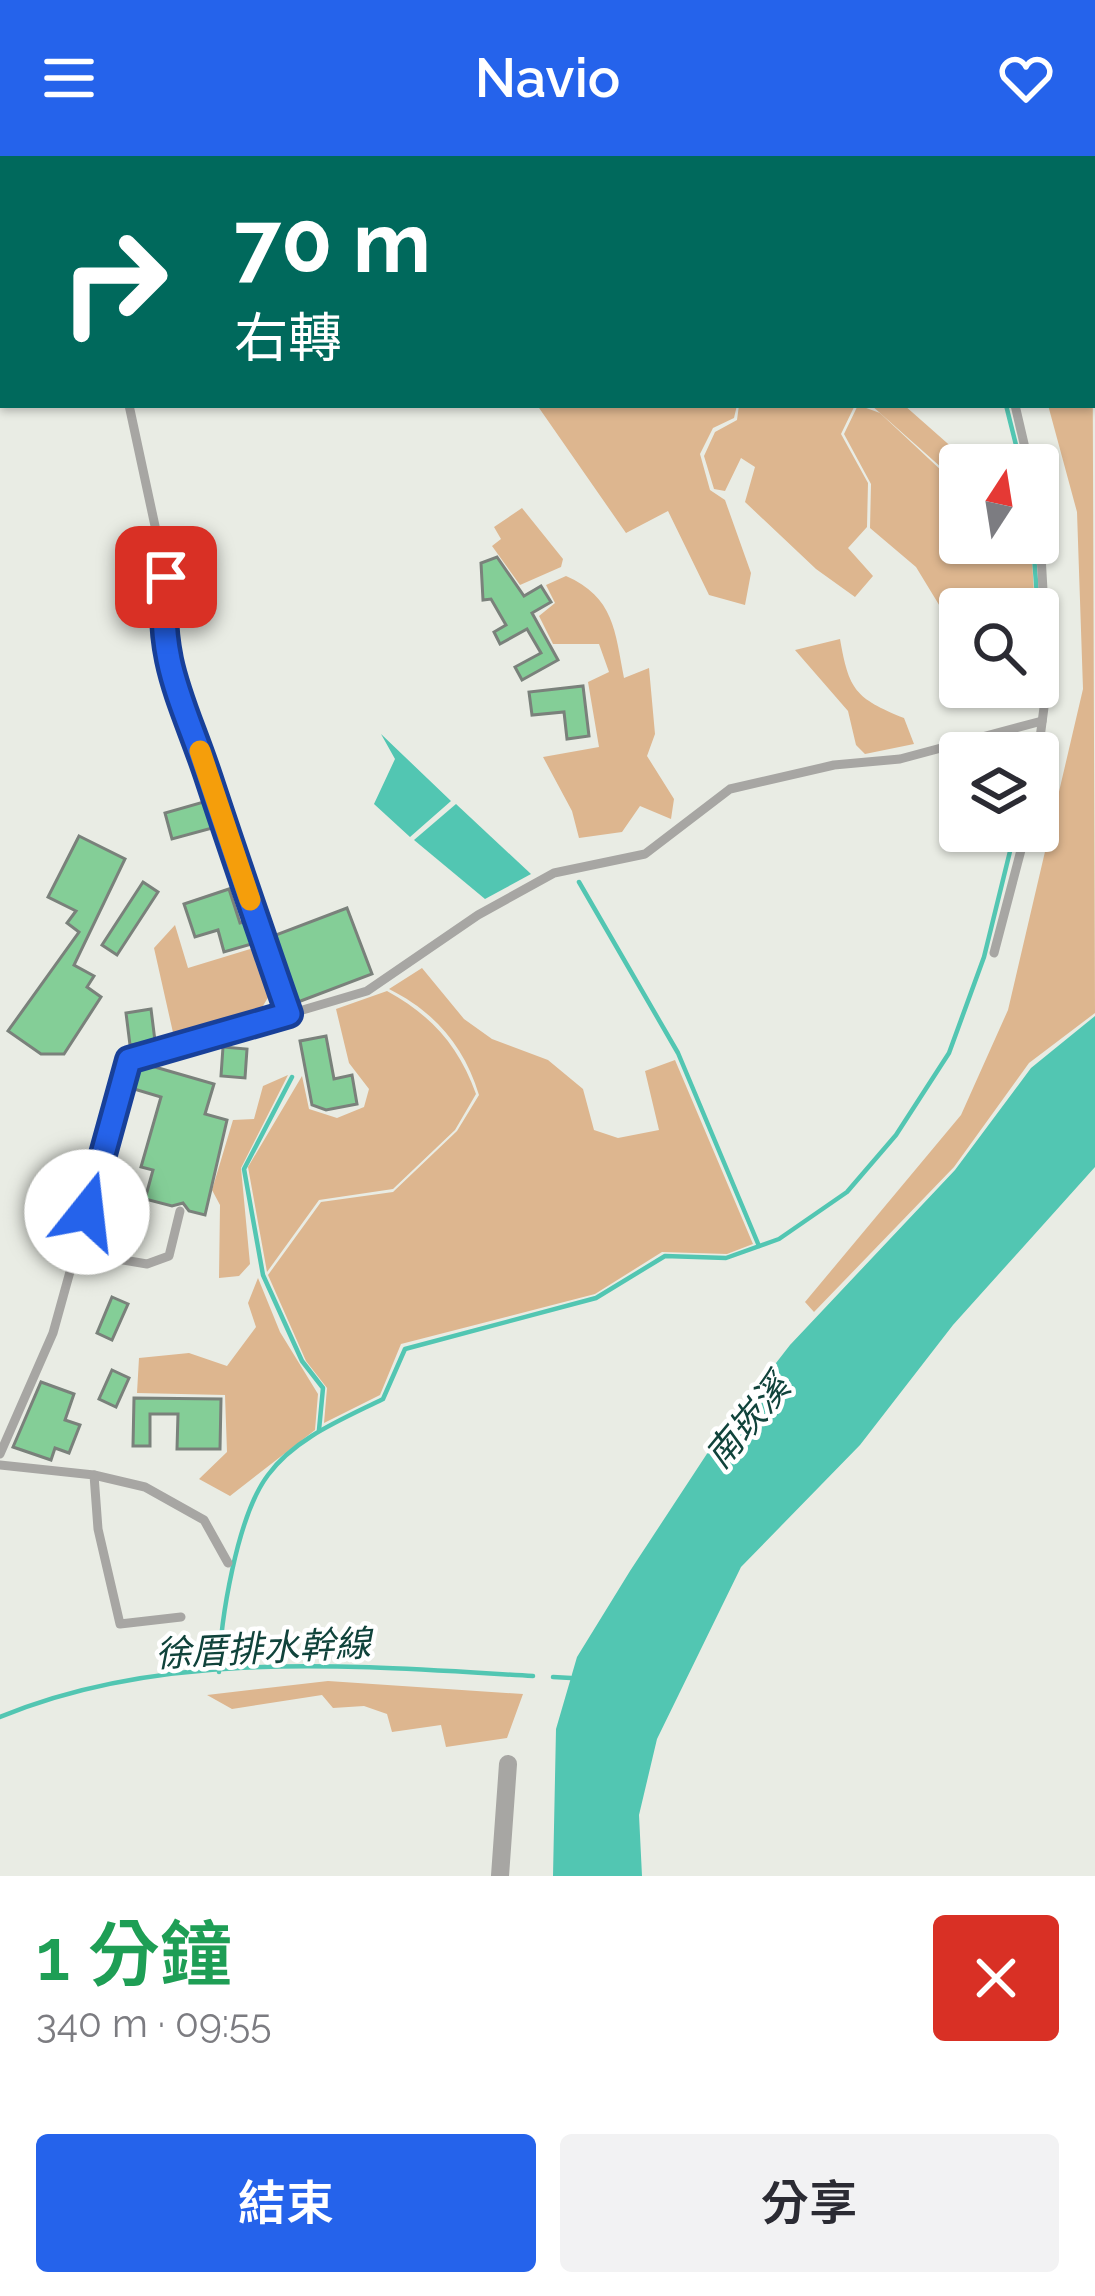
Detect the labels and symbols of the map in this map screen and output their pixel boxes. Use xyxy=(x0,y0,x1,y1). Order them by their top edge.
north arrow xyxy=(939,444,1059,564)
pin xyxy=(115,526,217,628)
position arrow xyxy=(24,1149,150,1275)
water label: 南崁溪 xyxy=(696,1362,801,1476)
water label: 徐厝排水幹線 xyxy=(154,1621,376,1675)

